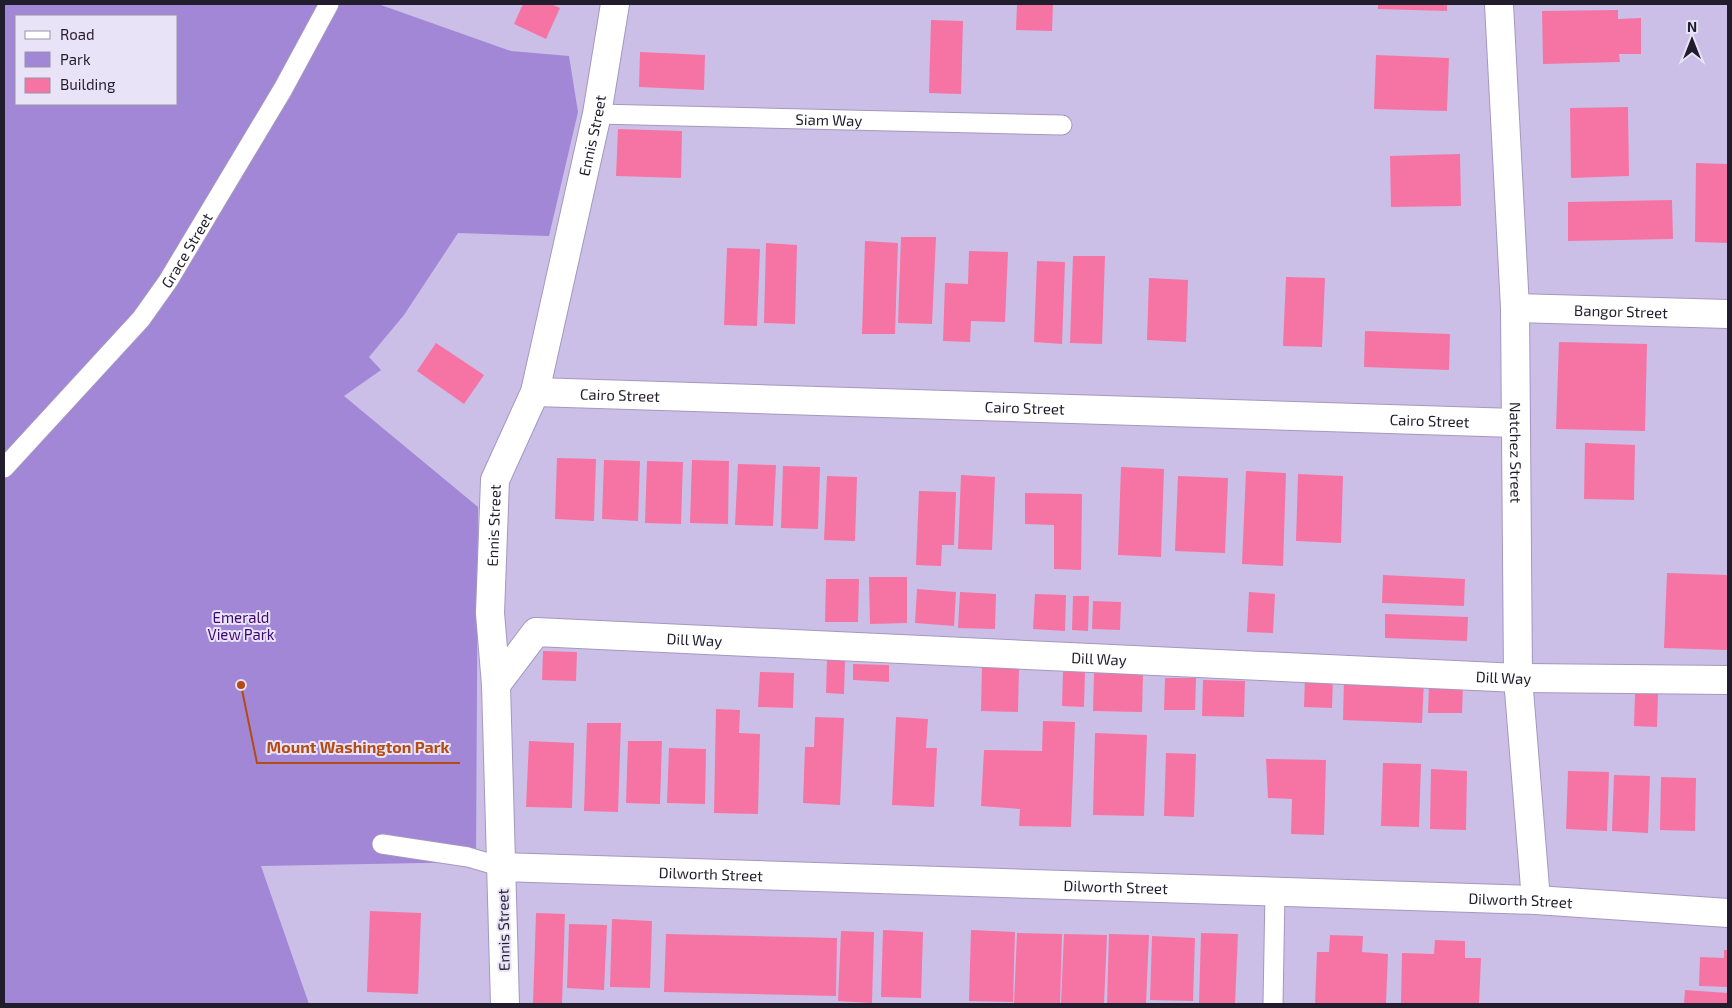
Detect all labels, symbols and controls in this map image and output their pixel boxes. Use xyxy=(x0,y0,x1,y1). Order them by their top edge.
legend xyxy=(15,15,178,105)
north arrow xyxy=(1667,15,1717,65)
text: N xyxy=(1687,18,1697,35)
text: Road xyxy=(60,25,95,43)
text: Park xyxy=(60,50,91,68)
text: Building xyxy=(60,75,116,93)
street label: Ennis Street xyxy=(574,93,609,178)
street label: Siam Way xyxy=(795,110,863,129)
street label: Grace Street xyxy=(157,209,216,291)
street label: Bangor Street xyxy=(1574,301,1668,321)
street label: Cairo Street xyxy=(580,384,660,405)
street label: Cairo Street xyxy=(984,397,1065,418)
street label: Natchez Street xyxy=(1507,402,1526,504)
street label: Cairo Street xyxy=(1389,410,1470,431)
street label: Ennis Street xyxy=(483,484,504,567)
park label: Emerald View Park xyxy=(208,608,275,643)
street label: Dill Way xyxy=(666,629,723,650)
street label: Dill Way xyxy=(1071,648,1127,669)
street label: Dill Way xyxy=(1475,667,1531,687)
callout: Mount Washington Park xyxy=(257,732,460,763)
text: Mount Washington Park xyxy=(267,737,449,756)
street label: Dilworth Street xyxy=(658,863,764,884)
street label: Dilworth Street xyxy=(1063,876,1168,897)
street label: Ennis Street xyxy=(493,888,513,971)
street label: Dilworth Street xyxy=(1468,889,1573,911)

